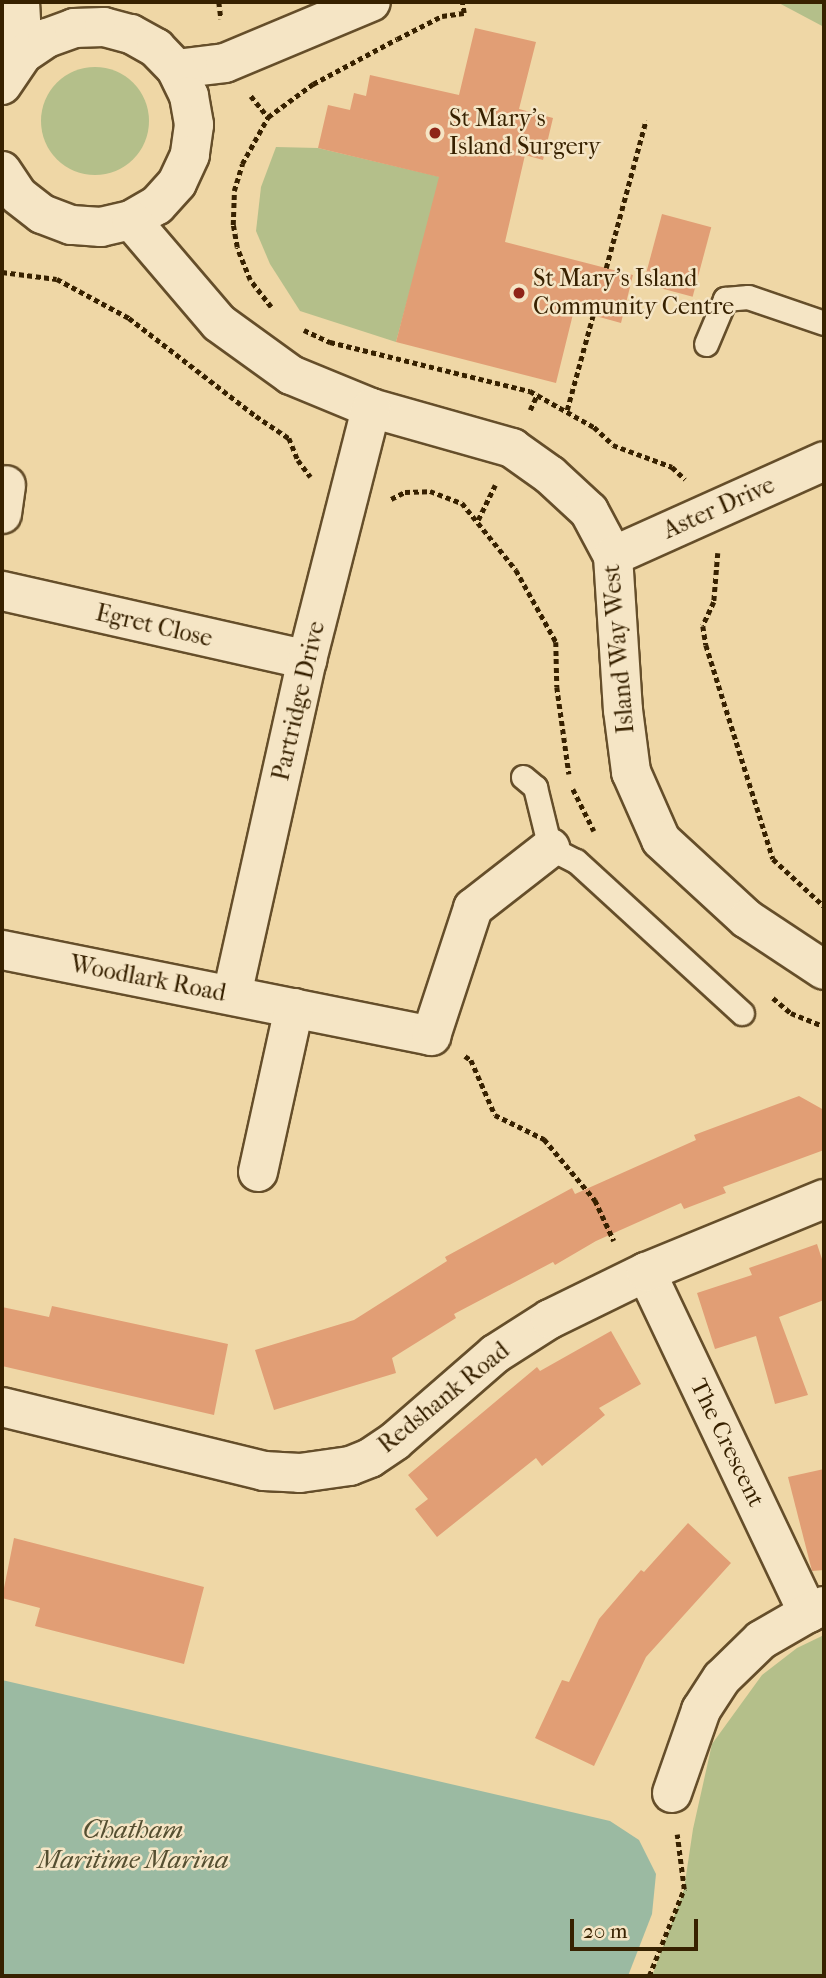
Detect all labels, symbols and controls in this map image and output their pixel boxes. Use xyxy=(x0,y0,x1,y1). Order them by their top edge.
place label: St Mary's Island Surgery xyxy=(449,105,601,161)
marker: St Mary's Island Surgery xyxy=(427,125,443,141)
place label: St Mary's Island Community Centre xyxy=(533,265,734,321)
marker: St Mary's Island Community Centre xyxy=(511,285,527,301)
street label: Aster Drive xyxy=(659,471,779,545)
street label: Island Way West xyxy=(597,563,641,735)
street label: Egret Close xyxy=(93,599,215,653)
street label: Partridge Drive xyxy=(267,618,331,784)
street label: Woodlark Road xyxy=(68,950,228,1008)
street label: Redshank Road xyxy=(373,1336,515,1460)
street label: The Crescent xyxy=(684,1374,770,1512)
water label: Chatham Maritime Marina xyxy=(37,1814,229,1876)
scale bar xyxy=(574,1904,702,1948)
text: 20 m xyxy=(583,1919,627,1943)

